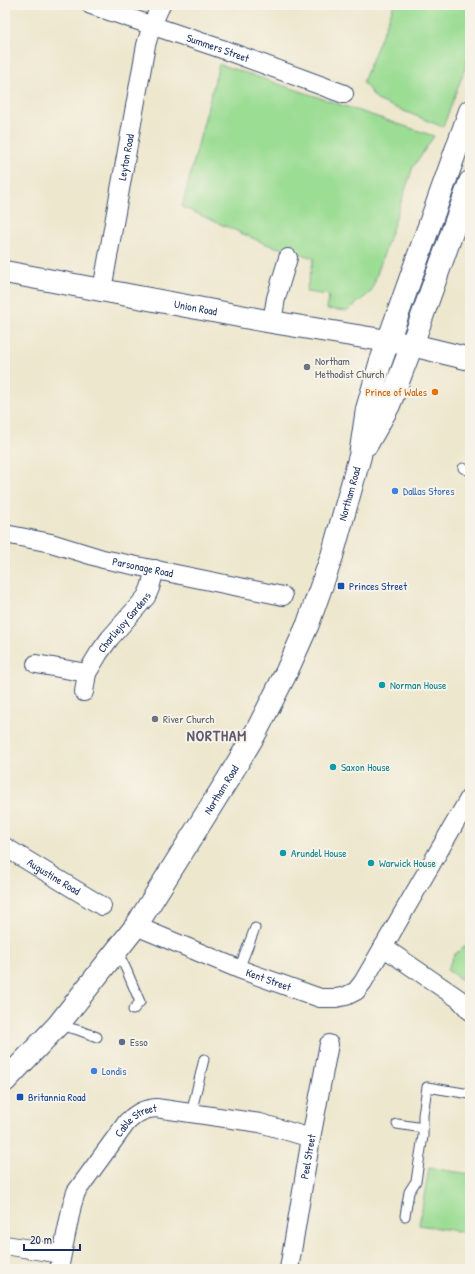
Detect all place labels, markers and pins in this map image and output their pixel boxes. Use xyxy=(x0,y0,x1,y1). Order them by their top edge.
place label: Northam Methodist Church xyxy=(315,354,385,381)
marker: Northam Methodist Church xyxy=(302,362,312,372)
place label: Prince of Wales xyxy=(365,385,427,399)
marker: Prince of Wales xyxy=(430,387,440,397)
place label: Dallas Stores xyxy=(403,484,454,498)
marker: Dallas Stores xyxy=(390,486,400,496)
place label: Princes Street xyxy=(349,579,407,593)
marker: Princes Street xyxy=(336,581,346,591)
place label: Norman House xyxy=(390,678,447,692)
marker: Norman House xyxy=(377,680,387,690)
place label: River Church xyxy=(163,712,215,726)
marker: River Church xyxy=(150,714,160,724)
place label: Saxon House xyxy=(341,760,390,774)
marker: Saxon House xyxy=(328,762,338,772)
place label: Arundel House xyxy=(291,846,347,860)
marker: Arundel House xyxy=(278,848,288,858)
place label: Warwick House xyxy=(379,856,436,870)
marker: Warwick House xyxy=(366,858,376,868)
place label: Esso xyxy=(130,1035,148,1049)
marker: Esso xyxy=(117,1037,127,1047)
place label: Londis xyxy=(102,1064,127,1078)
marker: Londis xyxy=(89,1066,99,1076)
place label: Britannia Road xyxy=(28,1090,86,1104)
marker: Britannia Road xyxy=(15,1092,25,1102)

